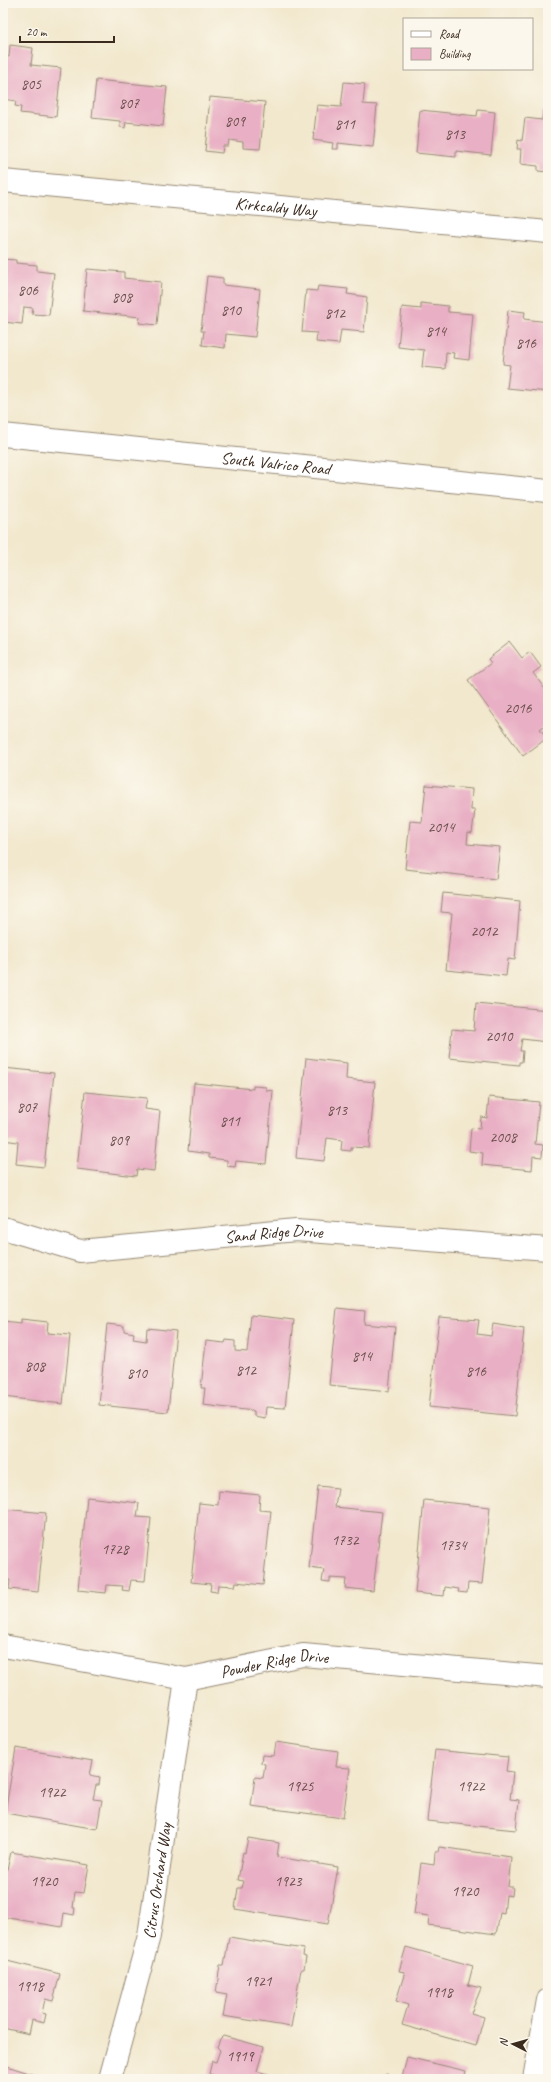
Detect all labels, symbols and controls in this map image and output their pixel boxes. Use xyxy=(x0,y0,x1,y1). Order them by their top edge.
scale bar xyxy=(20,18,114,44)
legend xyxy=(403,18,533,70)
text: 20 m xyxy=(26,24,48,40)
text: Road xyxy=(439,26,461,42)
text: Building xyxy=(439,46,471,62)
house number: 805 xyxy=(21,75,42,94)
house number: 807 xyxy=(119,94,140,113)
house number: 809 xyxy=(225,112,246,131)
house number: 811 xyxy=(335,115,356,134)
house number: 813 xyxy=(445,125,466,144)
street label: Kirkcaldy Way xyxy=(234,193,319,221)
house number: 806 xyxy=(18,281,39,300)
house number: 808 xyxy=(112,288,133,307)
house number: 810 xyxy=(221,301,242,320)
house number: 812 xyxy=(325,304,346,323)
house number: 814 xyxy=(426,322,447,341)
house number: 816 xyxy=(516,334,537,353)
street label: South Valrico Road xyxy=(220,447,334,480)
house number: 2016 xyxy=(504,699,533,718)
house number: 2014 xyxy=(427,818,456,837)
house number: 2012 xyxy=(470,922,499,941)
house number: 2010 xyxy=(485,1027,514,1046)
house number: 807 xyxy=(17,1098,38,1117)
house number: 813 xyxy=(327,1101,348,1120)
house number: 811 xyxy=(220,1112,241,1131)
house number: 2008 xyxy=(489,1128,518,1147)
house number: 809 xyxy=(109,1131,130,1150)
street label: Sand Ridge Drive xyxy=(224,1220,325,1248)
house number: 814 xyxy=(352,1347,373,1366)
house number: 808 xyxy=(25,1357,46,1376)
house number: 812 xyxy=(236,1361,257,1380)
house number: 816 xyxy=(466,1362,487,1381)
house number: 810 xyxy=(127,1364,148,1383)
house number: 1732 xyxy=(331,1531,360,1550)
house number: 1734 xyxy=(439,1536,468,1555)
house number: 1728 xyxy=(101,1540,130,1559)
street label: Powder Ridge Drive xyxy=(219,1644,331,1683)
house number: 1925 xyxy=(286,1777,315,1796)
house number: 1922 xyxy=(457,1777,486,1796)
house number: 1922 xyxy=(38,1783,67,1802)
street label: Citrus Orchard Way xyxy=(139,1820,176,1940)
house number: 1920 xyxy=(30,1872,59,1891)
house number: 1923 xyxy=(274,1872,303,1891)
house number: 1920 xyxy=(451,1882,480,1901)
house number: 1921 xyxy=(244,1972,273,1991)
house number: 1918 xyxy=(16,1977,45,1996)
house number: 1918 xyxy=(425,1983,454,2002)
north arrow xyxy=(493,2024,533,2064)
text: N xyxy=(496,2037,511,2047)
house number: 1919 xyxy=(226,2047,255,2066)

